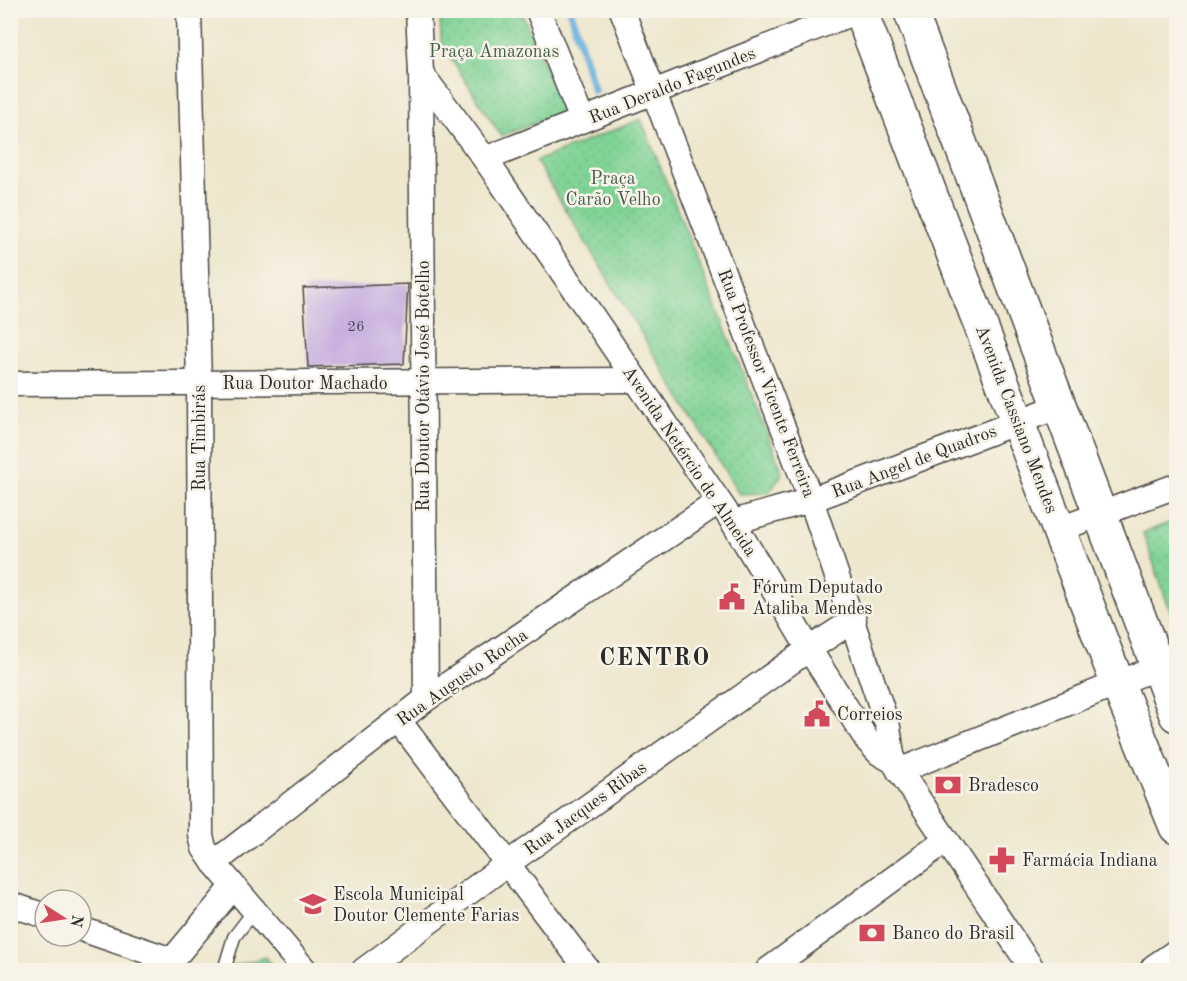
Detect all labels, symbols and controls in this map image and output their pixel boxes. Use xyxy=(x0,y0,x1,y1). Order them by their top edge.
park label: Praça Amazonas xyxy=(429,43,559,61)
street label: Rua Deraldo Fagundes xyxy=(587,44,758,128)
park label: Praça Carão Velho xyxy=(565,170,661,209)
street label: Rua Doutor Otávio José Botelho xyxy=(415,260,433,512)
street label: Rua Professor Vicente Ferreira xyxy=(714,267,818,500)
house number: 26 xyxy=(347,320,365,335)
street label: Avenida Cassiano Mendes xyxy=(972,323,1060,516)
street label: Avenida Netércio de Almeida xyxy=(619,363,760,560)
street label: Rua Doutor Machado xyxy=(222,375,388,393)
street label: Rua Timbirás xyxy=(191,385,209,491)
street label: Rua Angel de Quadros xyxy=(829,422,1000,502)
place label: Fórum Deputado Ataliba Mendes xyxy=(752,579,883,618)
public building icon: Fórum Deputado Ataliba Mendes xyxy=(717,582,747,612)
street label: Rua Augusto Rocha xyxy=(394,626,532,730)
district label: CENTRO xyxy=(599,647,711,671)
public building icon: Correios xyxy=(802,699,832,729)
place label: Correios xyxy=(837,706,903,724)
street label: Rua Jacques Ribas xyxy=(521,758,650,859)
bank icon: Bradesco xyxy=(933,770,963,800)
place label: Bradesco xyxy=(968,777,1039,795)
pharmacy icon: Farmácia Indiana xyxy=(987,845,1017,875)
place label: Farmácia Indiana xyxy=(1022,852,1158,870)
place label: Escola Municipal Doutor Clemente Farias xyxy=(333,886,519,925)
north arrow xyxy=(33,888,93,948)
school or university icon: Escola Municipal Doutor Clemente Farias xyxy=(298,889,328,919)
text: N xyxy=(66,913,85,929)
bank icon: Banco do Brasil xyxy=(857,918,887,948)
place label: Banco do Brasil xyxy=(892,925,1015,943)

